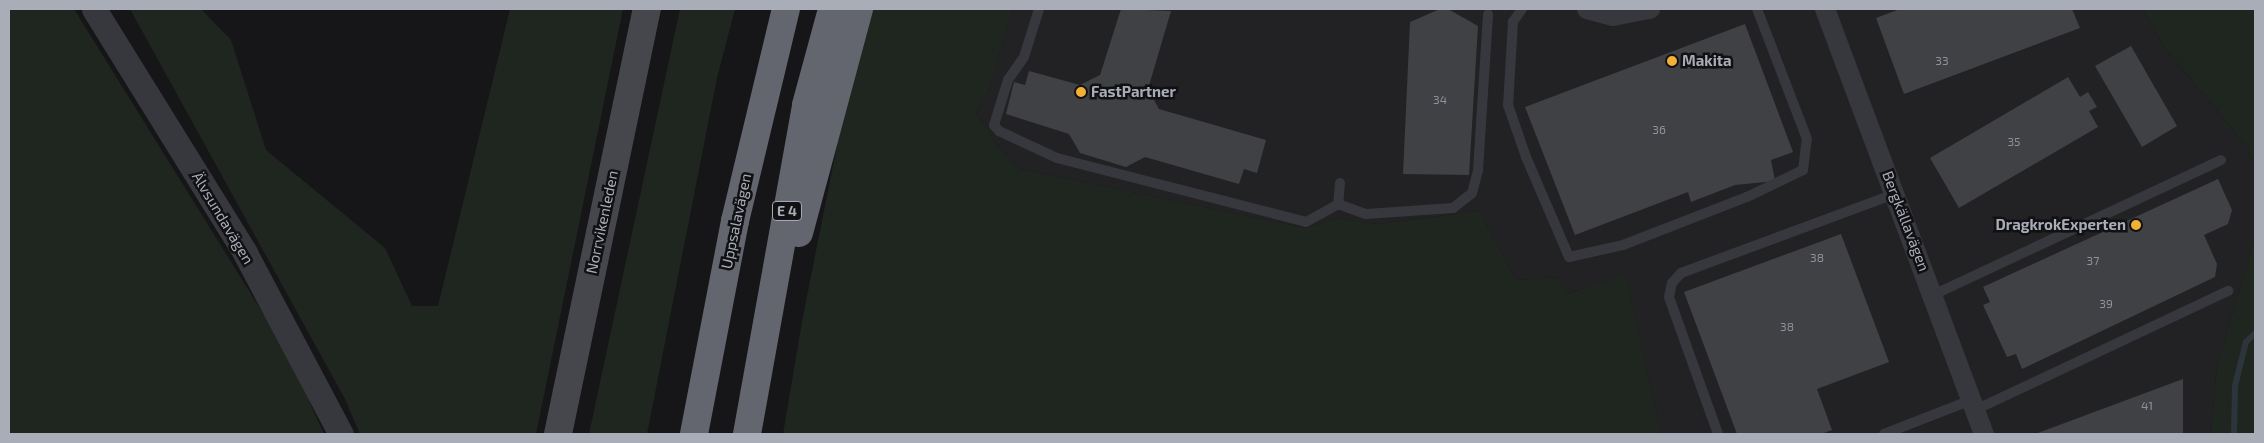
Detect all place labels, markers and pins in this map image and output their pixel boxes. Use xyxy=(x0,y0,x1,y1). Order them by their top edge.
place label: Makita xyxy=(1682,52,1731,70)
marker: Makita xyxy=(1666,55,1678,67)
place label: FastPartner xyxy=(1091,83,1176,101)
marker: FastPartner xyxy=(1075,86,1087,98)
place label: DragkrokExperten xyxy=(1996,216,2126,234)
marker: DragkrokExperten xyxy=(2130,219,2142,231)

